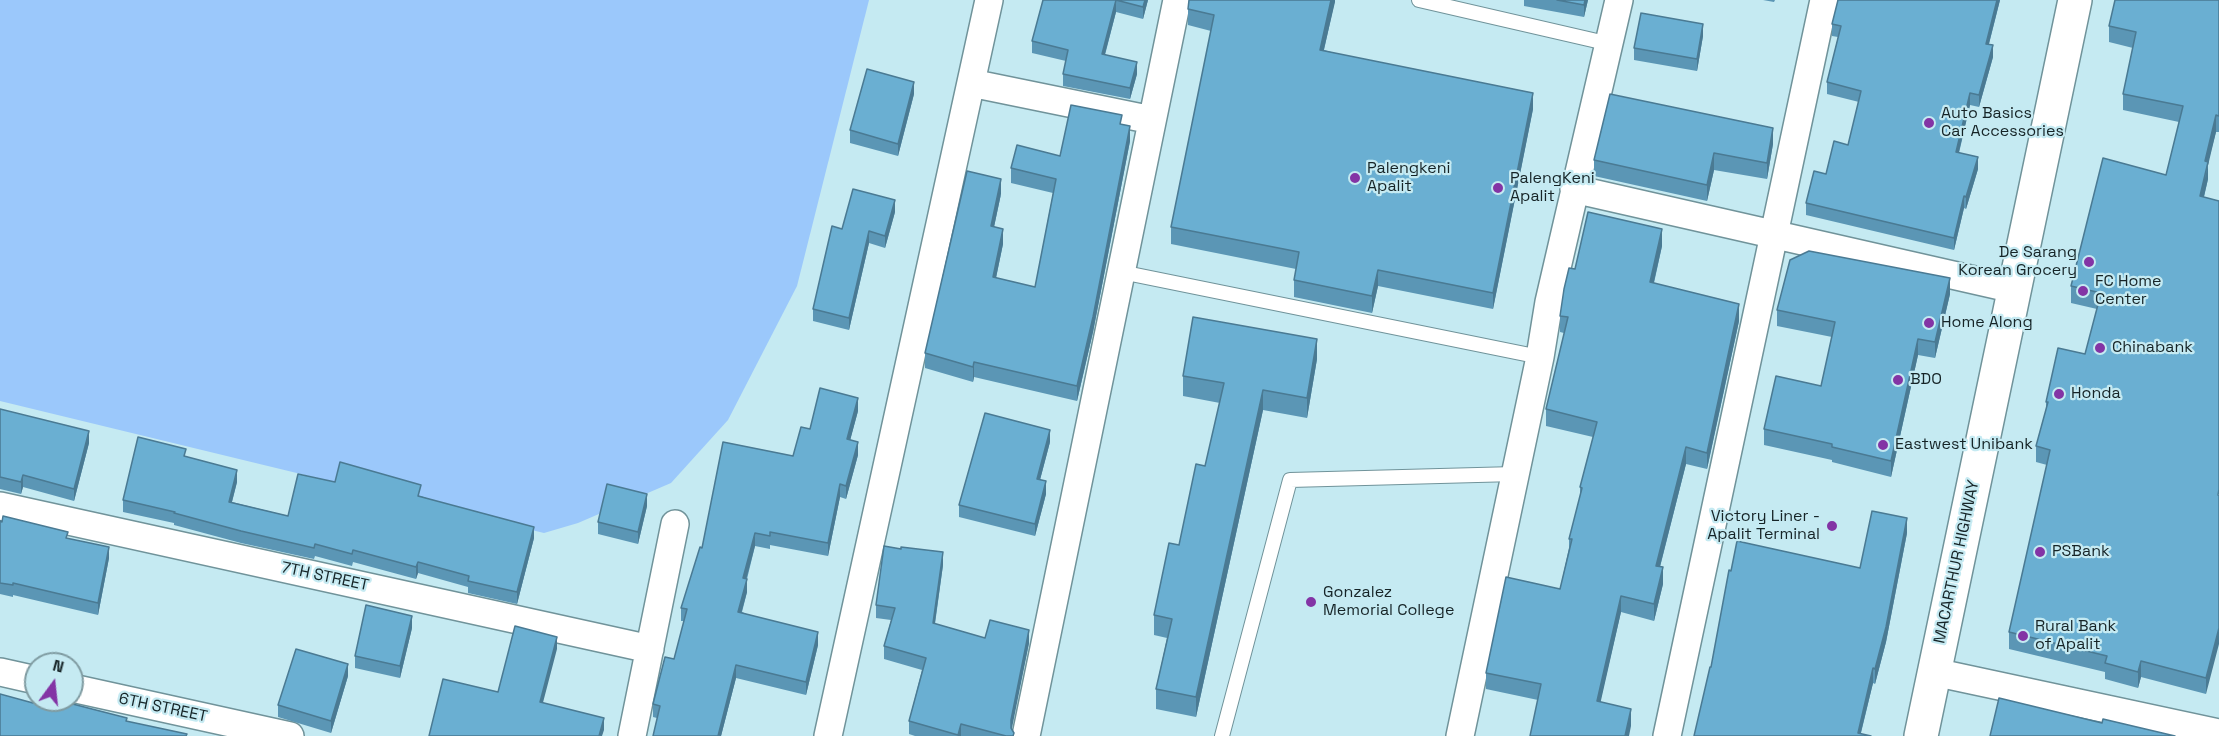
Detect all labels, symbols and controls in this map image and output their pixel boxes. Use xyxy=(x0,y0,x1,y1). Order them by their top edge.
place label: Auto Basics Car Accessories xyxy=(1941,104,2064,142)
marker: Auto Basics Car Accessories xyxy=(1922,116,1936,130)
place label: Palengkeni Apalit xyxy=(1367,159,1450,197)
place label: PalengKeni Apalit xyxy=(1510,169,1595,207)
marker: Palengkeni Apalit xyxy=(1348,171,1362,185)
marker: PalengKeni Apalit xyxy=(1491,181,1505,195)
place label: De Sarang Korean Grocery xyxy=(1958,243,2077,281)
marker: De Sarang Korean Grocery xyxy=(2082,255,2096,269)
place label: FC Home Center xyxy=(2095,272,2162,310)
marker: FC Home Center xyxy=(2076,284,2090,298)
place label: Home Along xyxy=(1941,313,2033,333)
marker: Home Along xyxy=(1922,316,1936,330)
place label: Chinabank xyxy=(2112,338,2193,358)
marker: Chinabank xyxy=(2093,341,2107,355)
place label: BDO xyxy=(1910,370,1942,390)
marker: BDO xyxy=(1891,373,1905,387)
place label: Honda xyxy=(2071,384,2121,404)
marker: Honda xyxy=(2052,387,2066,401)
place label: Eastwest Unibank xyxy=(1895,435,2033,455)
marker: Eastwest Unibank xyxy=(1876,438,1890,452)
street label: MACARTHUR HIGHWAY xyxy=(1930,479,1984,645)
place label: Victory Liner - Apalit Terminal xyxy=(1707,507,1820,545)
marker: Victory Liner - Apalit Terminal xyxy=(1825,519,1839,533)
place label: PSBank xyxy=(2052,542,2110,562)
marker: PSBank xyxy=(2033,545,2047,559)
street label: 7TH STREET xyxy=(279,558,371,596)
place label: Gonzalez Memorial College xyxy=(1323,583,1454,621)
marker: Gonzalez Memorial College xyxy=(1304,595,1318,609)
place label: Rural Bank of Apalit xyxy=(2035,617,2116,655)
marker: Rural Bank of Apalit xyxy=(2016,629,2030,643)
north arrow xyxy=(24,652,84,712)
text: N xyxy=(50,655,66,678)
street label: 6TH STREET xyxy=(117,689,209,727)

